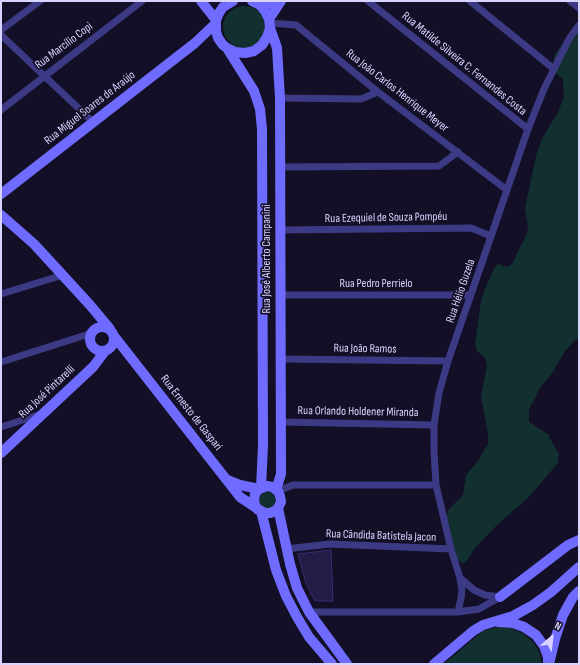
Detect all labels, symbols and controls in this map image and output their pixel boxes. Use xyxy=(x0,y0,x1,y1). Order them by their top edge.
street label: Rua Matilde Silveira C. Fernandes Costa xyxy=(399,9,529,119)
street label: Rua Marcílio Copi xyxy=(32,20,96,72)
street label: Rua João Carlos Henrique Meyer xyxy=(343,46,451,136)
street label: Rua Miguel Soares de Araújo xyxy=(42,68,138,148)
street label: Rua José Alberto Campanini xyxy=(260,204,274,314)
street label: Rua Ezequiel de Souza Pompéu xyxy=(325,210,447,226)
street label: Rua Hélio Guzela xyxy=(443,257,479,325)
street label: Rua Pedro Perrielo xyxy=(339,277,413,291)
street label: Rua João Ramos xyxy=(333,341,397,357)
street label: Rua José Pintarelli xyxy=(16,362,78,422)
street label: Rua Ernesto de Gaspari xyxy=(157,372,225,454)
street label: Rua Orlando Holdener Miranda xyxy=(297,404,419,420)
street label: Rua Cândida Batistela Jacon xyxy=(326,527,436,545)
north arrow xyxy=(532,617,572,657)
text: N xyxy=(552,619,564,633)

